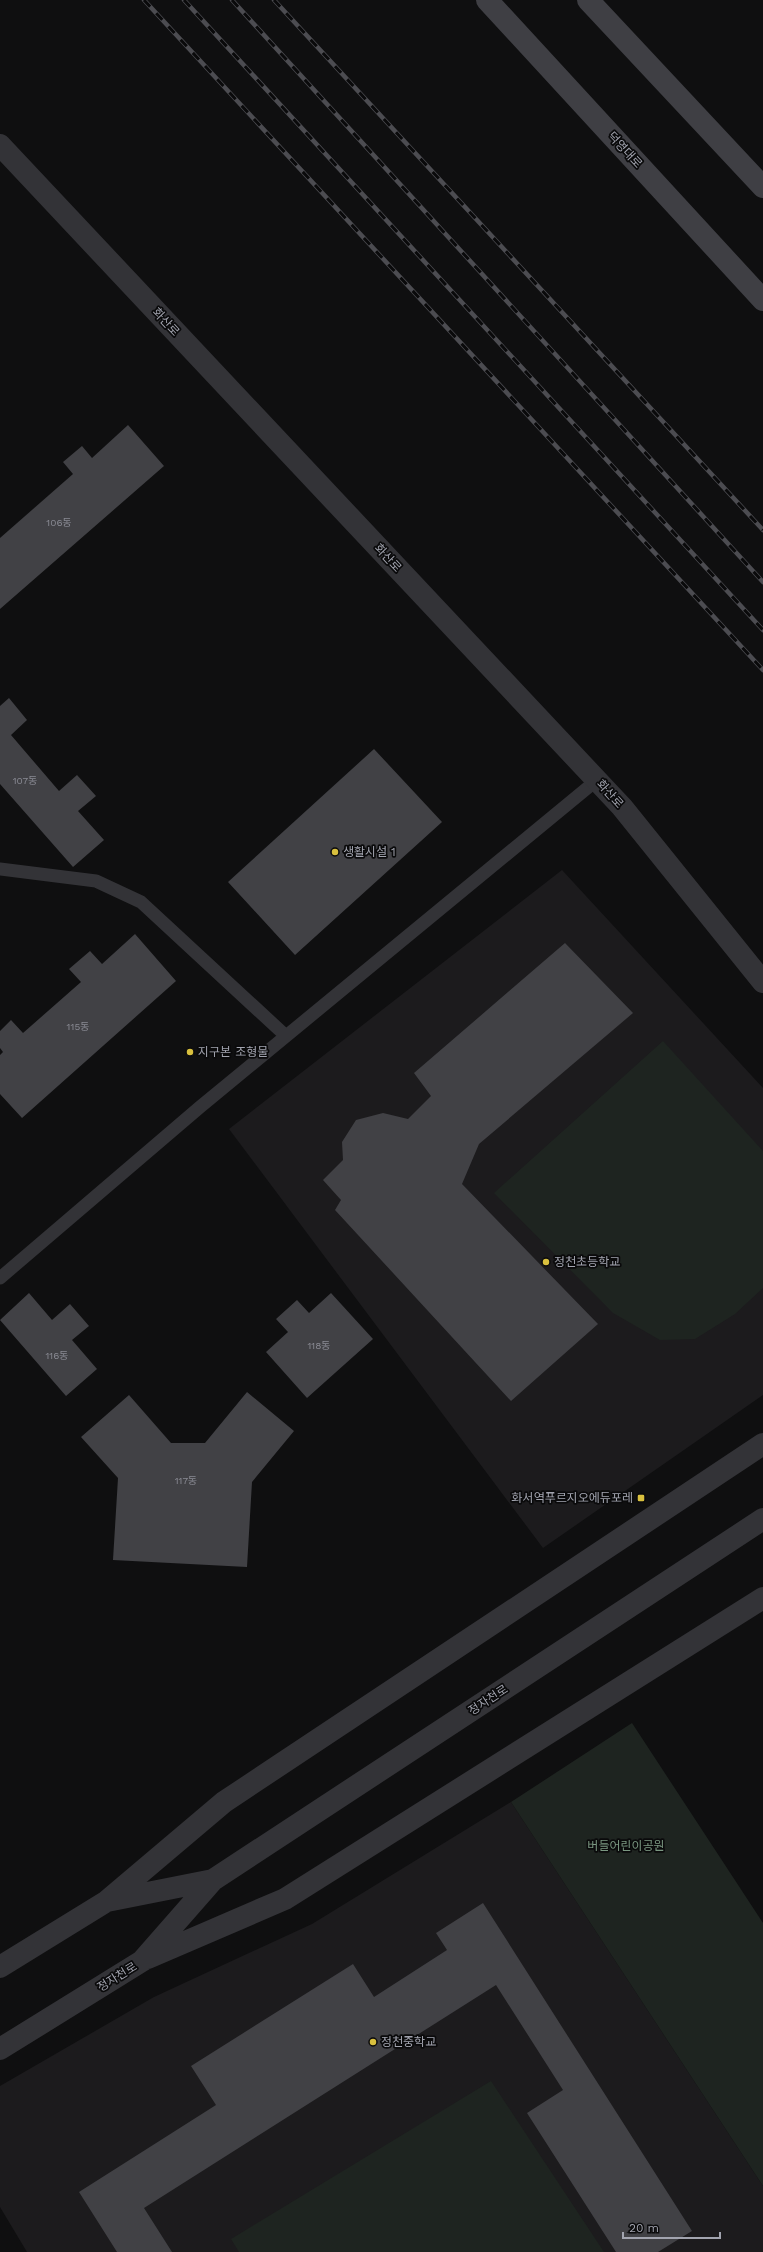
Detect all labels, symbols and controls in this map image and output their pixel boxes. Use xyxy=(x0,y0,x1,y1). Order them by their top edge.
street label: 덕영대로 xyxy=(605,129,645,171)
street label: 화산로 xyxy=(150,305,182,339)
house number: 106동 xyxy=(46,517,72,528)
street label: 화산로 xyxy=(372,541,404,575)
house number: 107동 xyxy=(13,775,37,786)
street label: 화산로 xyxy=(594,777,626,811)
place label: 생활시설 1 xyxy=(343,845,396,859)
marker: 생활시설 1 xyxy=(330,847,340,857)
house number: 115동 xyxy=(67,1021,89,1032)
place label: 지구본 조형물 xyxy=(198,1045,268,1059)
marker: 지구본 조형물 xyxy=(185,1047,195,1057)
place label: 정천초등학교 xyxy=(554,1255,620,1269)
marker: 정천초등학교 xyxy=(541,1257,551,1267)
house number: 118동 xyxy=(307,1340,331,1351)
house number: 116동 xyxy=(45,1350,69,1361)
house number: 117동 xyxy=(175,1475,197,1486)
place label: 화서역푸르지오에듀포레 xyxy=(512,1491,633,1505)
marker: 화서역푸르지오에듀포레 xyxy=(636,1493,646,1503)
street label: 정자천로 xyxy=(466,1682,510,1718)
park label: 버들어린이공원 xyxy=(587,1839,665,1853)
street label: 정자천로 xyxy=(95,1959,139,1995)
place label: 정천중학교 xyxy=(381,2035,436,2049)
marker: 정천중학교 xyxy=(368,2037,378,2047)
scale bar xyxy=(623,2214,720,2240)
text: 20 m xyxy=(629,2221,659,2235)

